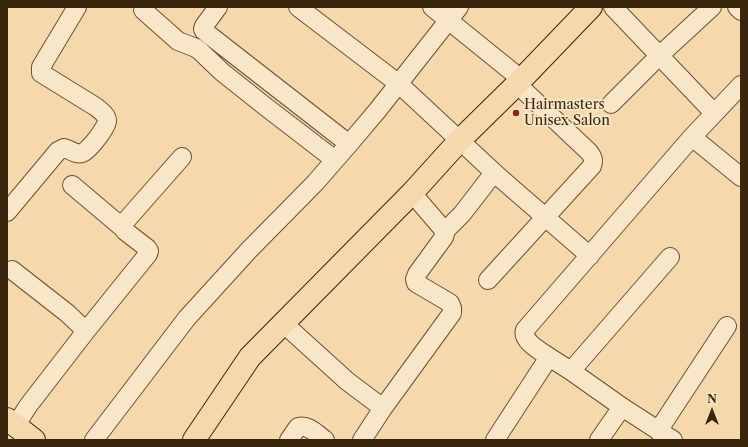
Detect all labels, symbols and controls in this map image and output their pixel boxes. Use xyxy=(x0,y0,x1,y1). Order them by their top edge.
place label: Hairmasters Unisex Salon xyxy=(524,97,610,130)
marker: Hairmasters Unisex Salon xyxy=(511,108,521,118)
north arrow xyxy=(692,391,732,431)
text: N xyxy=(707,392,717,406)

